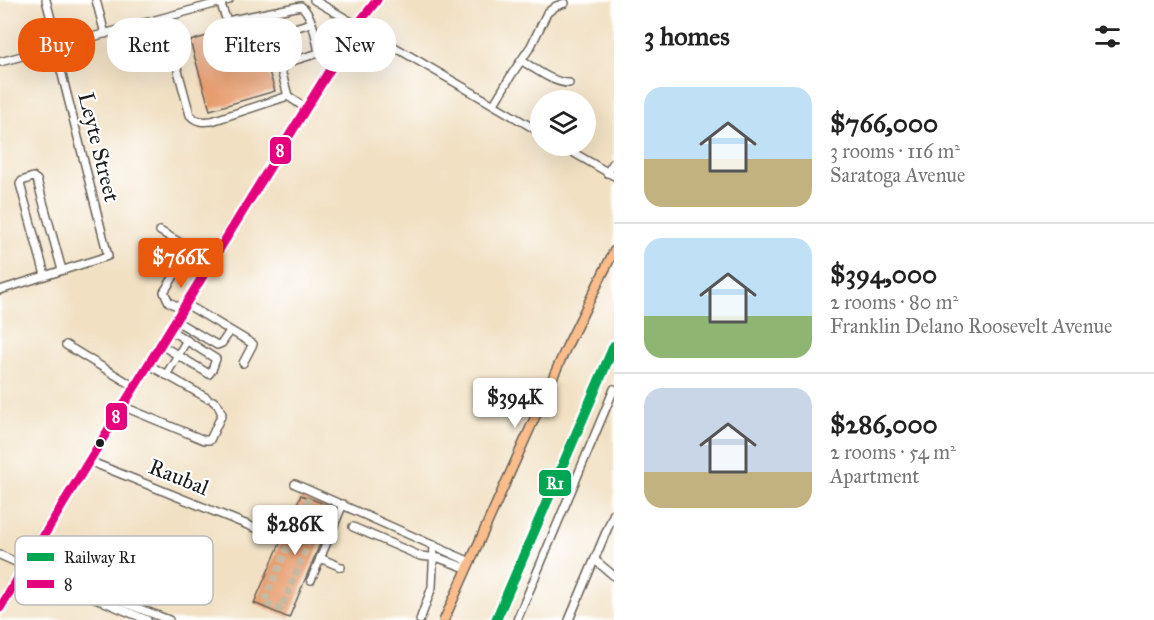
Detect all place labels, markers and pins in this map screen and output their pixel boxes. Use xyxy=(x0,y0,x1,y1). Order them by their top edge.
pin: $766K xyxy=(139,238,223,289)
pin: $394K xyxy=(473,378,557,429)
unlabelled marker xyxy=(94,437,106,449)
pin: $286K xyxy=(253,505,337,556)

